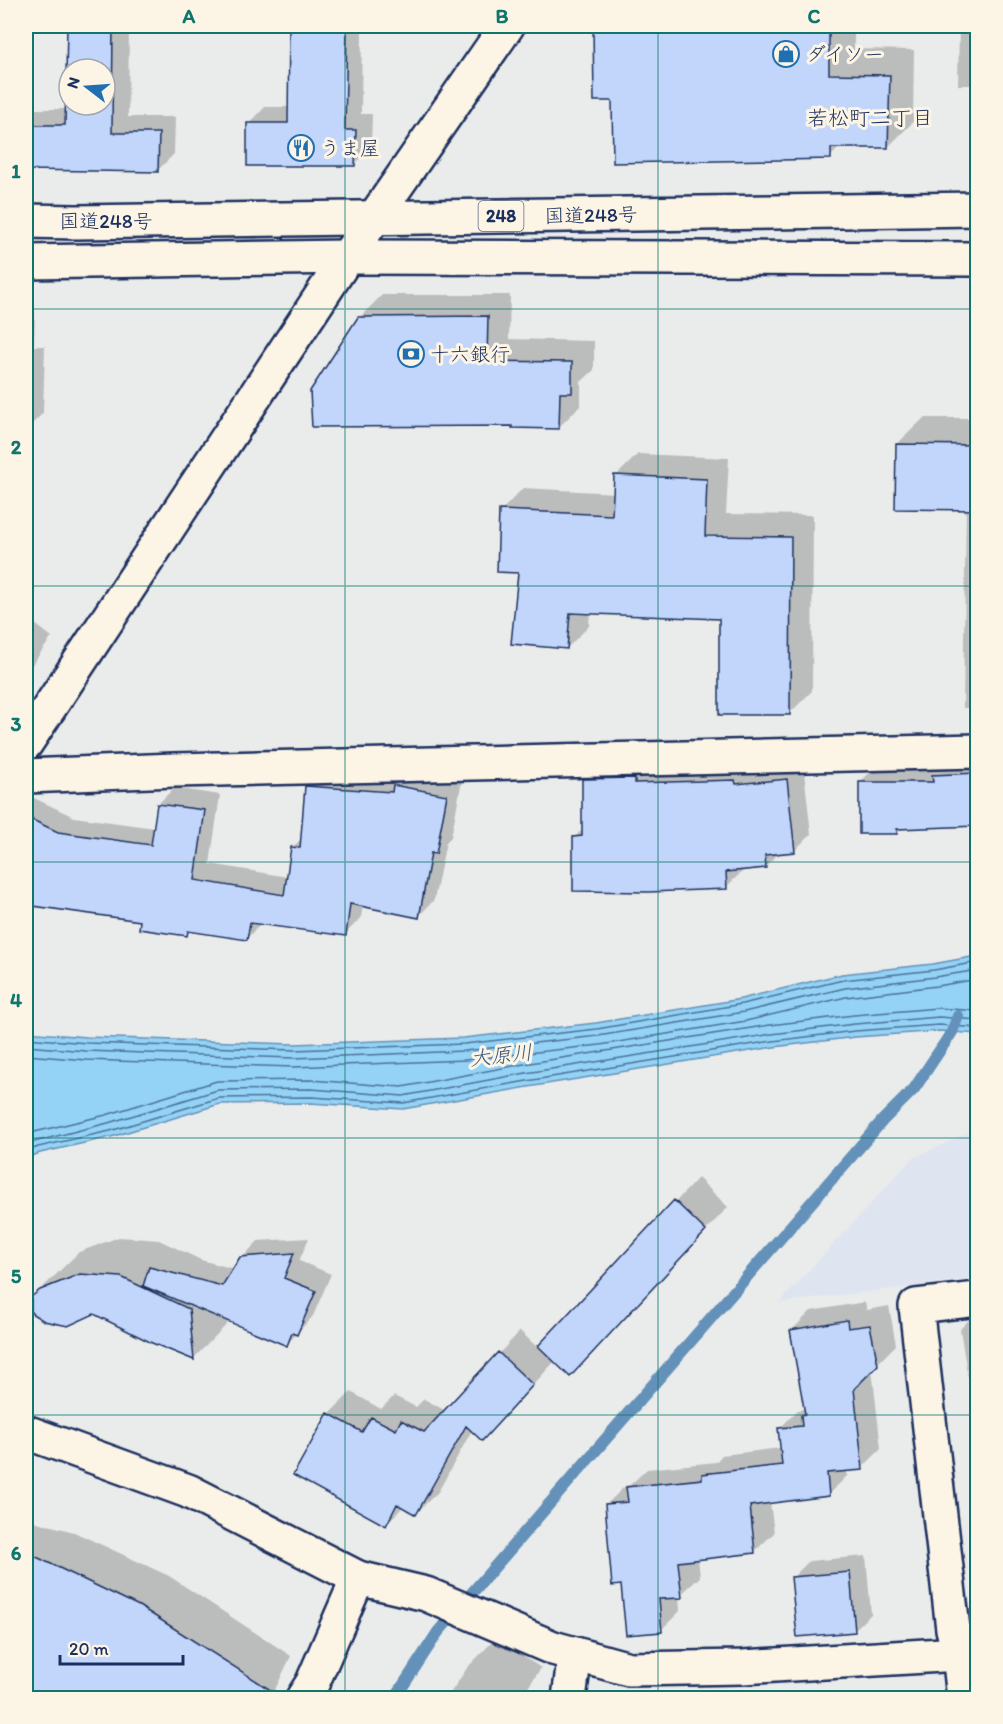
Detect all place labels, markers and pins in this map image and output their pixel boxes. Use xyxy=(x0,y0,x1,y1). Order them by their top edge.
shop icon: ダイソー xyxy=(771,39,801,69)
place label: ダイソー xyxy=(806,42,884,66)
restaurant icon: うま屋 xyxy=(286,133,316,163)
place label: うま屋 xyxy=(320,136,380,160)
bank icon: 十六銀行 xyxy=(396,339,426,369)
place label: 十六銀行 xyxy=(430,342,510,366)

